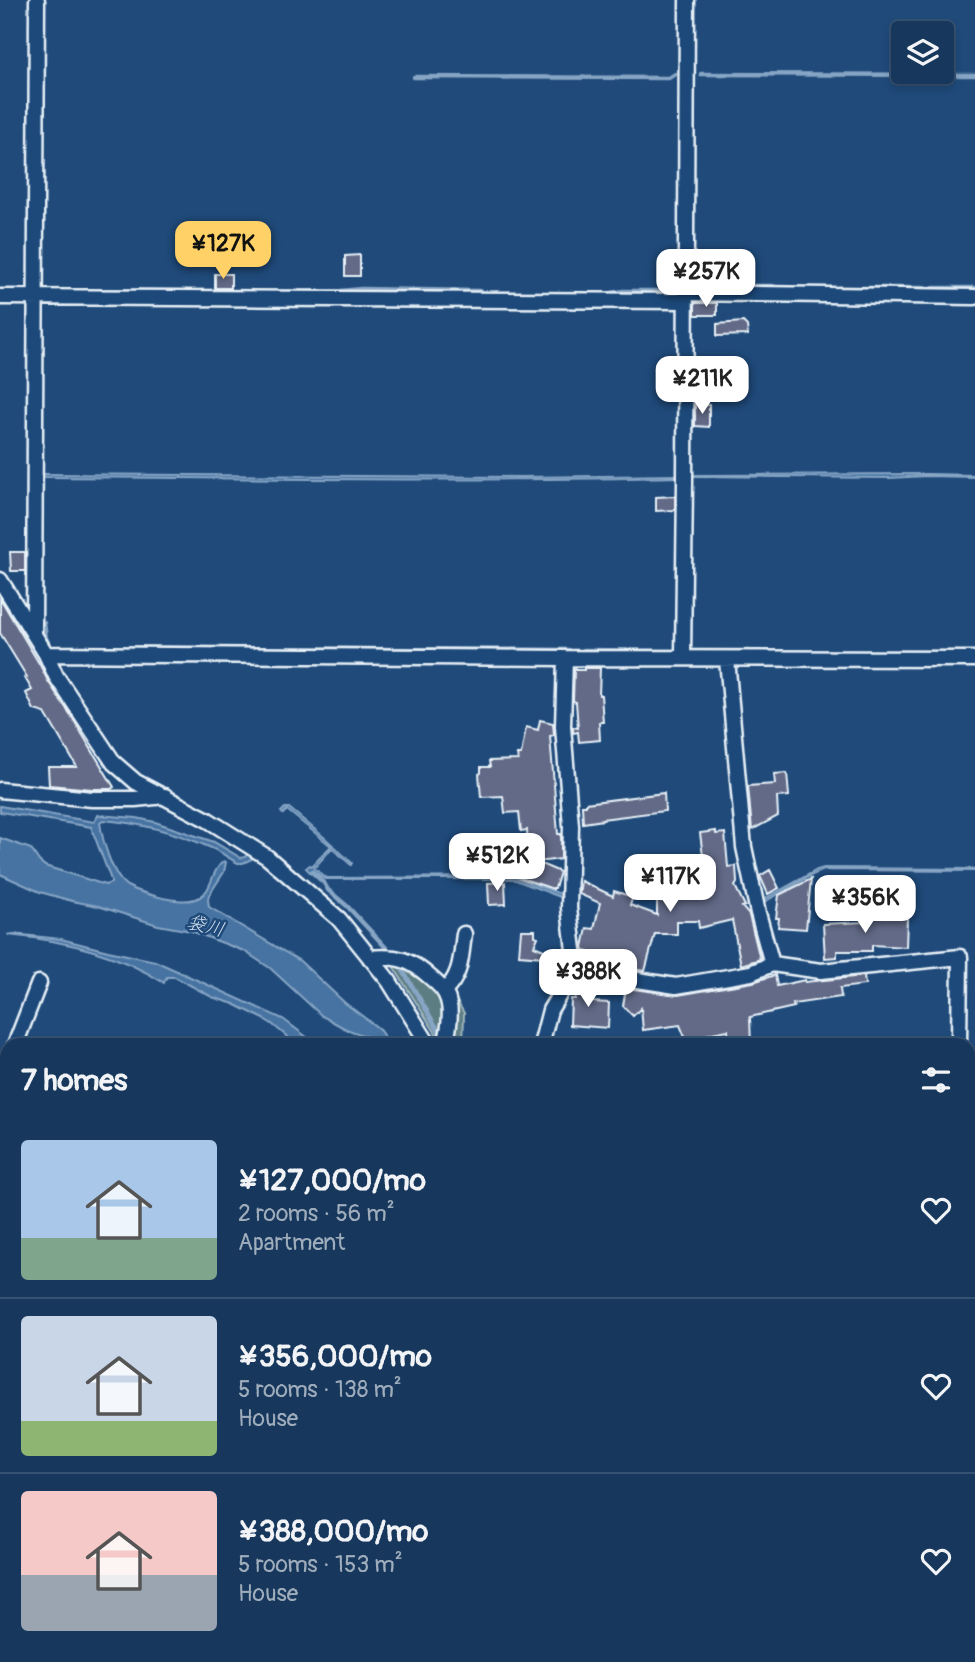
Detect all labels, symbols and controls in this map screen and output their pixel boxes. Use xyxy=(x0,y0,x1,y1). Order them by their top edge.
map controls xyxy=(891,21,954,84)
button: layers xyxy=(891,21,954,84)
pin: ¥127K xyxy=(174,222,272,281)
text: ¥127K xyxy=(191,229,255,258)
pin: ¥257K xyxy=(657,250,755,309)
text: ¥257K xyxy=(672,257,740,286)
pin: ¥211K xyxy=(653,356,751,416)
text: ¥211K xyxy=(672,364,732,393)
pin: ¥512K xyxy=(448,834,546,893)
text: ¥512K xyxy=(465,841,529,870)
pin: ¥117K xyxy=(621,855,719,914)
text: ¥117K xyxy=(640,862,700,891)
pin: ¥356K xyxy=(816,876,914,935)
text: ¥356K xyxy=(831,883,899,912)
water label: 袋川 xyxy=(184,910,227,942)
pin: ¥388K xyxy=(539,950,637,1009)
text: ¥388K xyxy=(555,957,621,986)
icon: filters xyxy=(917,1061,955,1099)
text: 7 homes xyxy=(21,1062,128,1099)
text: ¥127,000/mo xyxy=(238,1162,426,1199)
icon: home xyxy=(77,1168,161,1252)
icon: heart xyxy=(917,1191,955,1229)
text: 2 rooms · 56 m² xyxy=(238,1199,395,1228)
text: Apartment xyxy=(238,1228,345,1257)
text: ¥356,000/mo xyxy=(238,1338,432,1375)
icon: home xyxy=(77,1344,161,1428)
icon: heart xyxy=(917,1367,955,1405)
text: 5 rooms · 138 m² xyxy=(238,1375,402,1404)
text: House xyxy=(238,1404,298,1433)
text: ¥388,000/mo xyxy=(238,1513,428,1550)
icon: home xyxy=(77,1519,161,1603)
icon: heart xyxy=(917,1542,955,1580)
text: 5 rooms · 153 m² xyxy=(238,1550,403,1579)
text: House xyxy=(238,1579,298,1608)

